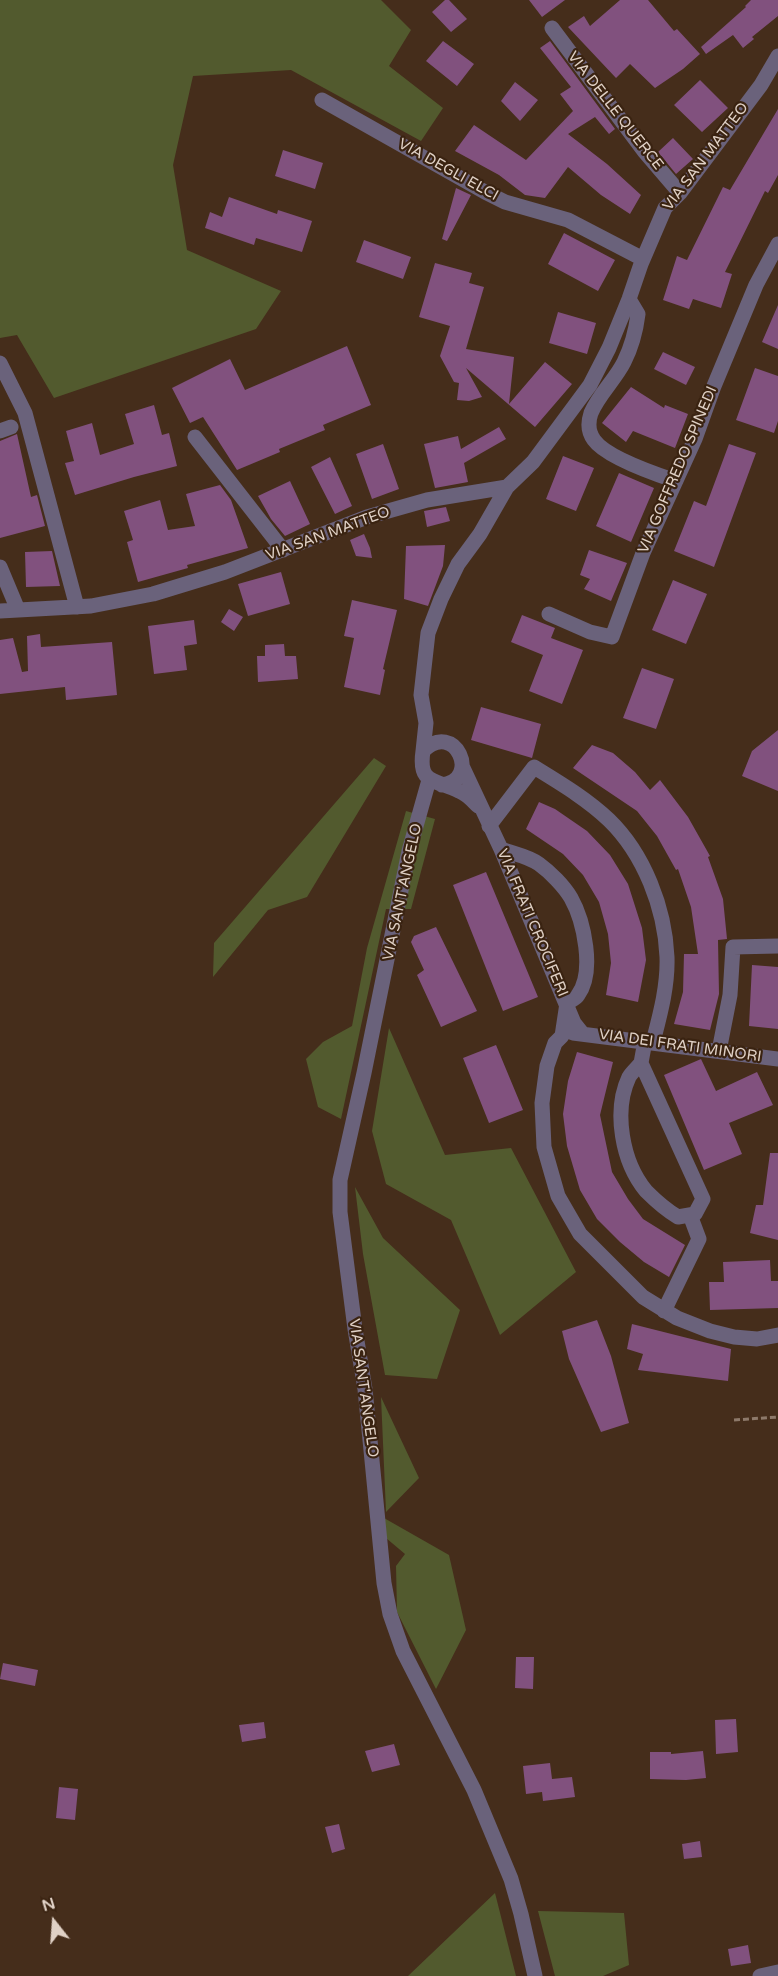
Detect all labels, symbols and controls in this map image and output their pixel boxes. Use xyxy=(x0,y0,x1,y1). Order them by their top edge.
street label: VIA DELLE QUERCE xyxy=(563,48,667,174)
street label: VIA SAN MATTEO xyxy=(659,99,753,215)
street label: VIA DEGLI ELCI xyxy=(395,135,501,205)
street label: VIA GOFFREDO SPINEDI xyxy=(635,384,721,556)
street label: VIA SAN MATTEO xyxy=(263,503,393,565)
street label: VIA SANT'ANGELO xyxy=(380,822,426,962)
street label: VIA FRATI CROCIFERI xyxy=(493,846,571,1000)
street label: VIA DEI FRATI MINORI xyxy=(597,1026,763,1066)
street label: VIA SANT'ANGELO xyxy=(344,1318,382,1458)
north arrow xyxy=(24,1892,84,1952)
text: N xyxy=(40,1893,58,1916)

